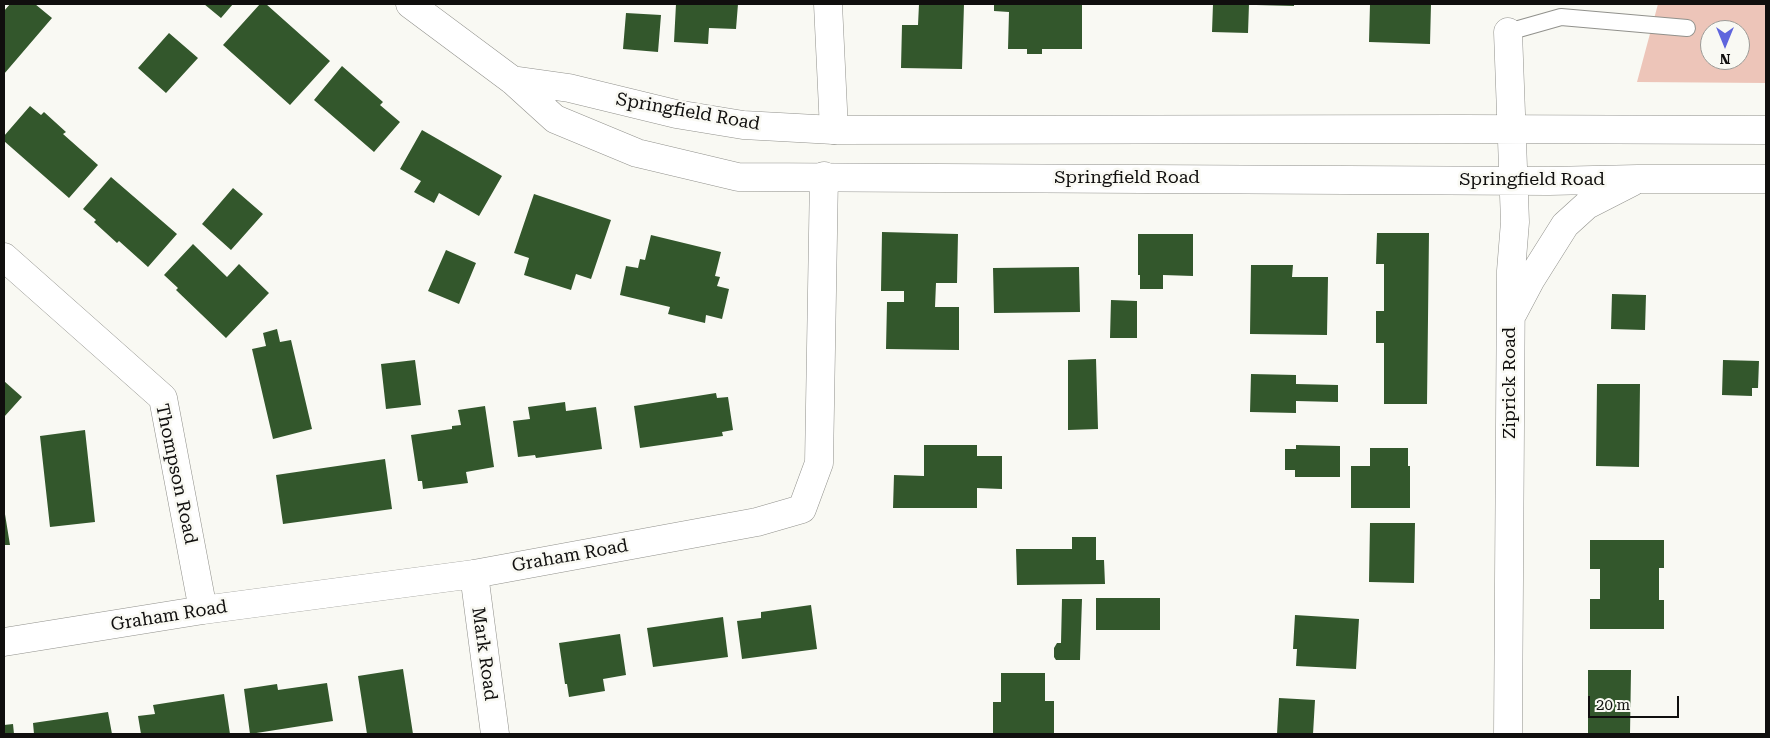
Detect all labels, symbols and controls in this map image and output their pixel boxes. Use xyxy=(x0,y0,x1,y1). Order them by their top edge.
north arrow xyxy=(1700,20,1750,70)
text: N xyxy=(1720,51,1730,67)
street label: Springfield Road xyxy=(614,89,762,135)
street label: Springfield Road xyxy=(1054,167,1200,189)
street label: Springfield Road xyxy=(1459,169,1605,191)
street label: Ziprick Road xyxy=(1499,327,1521,439)
street label: Thompson Road xyxy=(151,402,201,546)
street label: Graham Road xyxy=(510,535,630,577)
street label: Graham Road xyxy=(109,596,229,636)
street label: Mark Road xyxy=(467,606,501,702)
scale bar xyxy=(1590,686,1681,718)
text: 20 m xyxy=(1596,696,1630,714)

